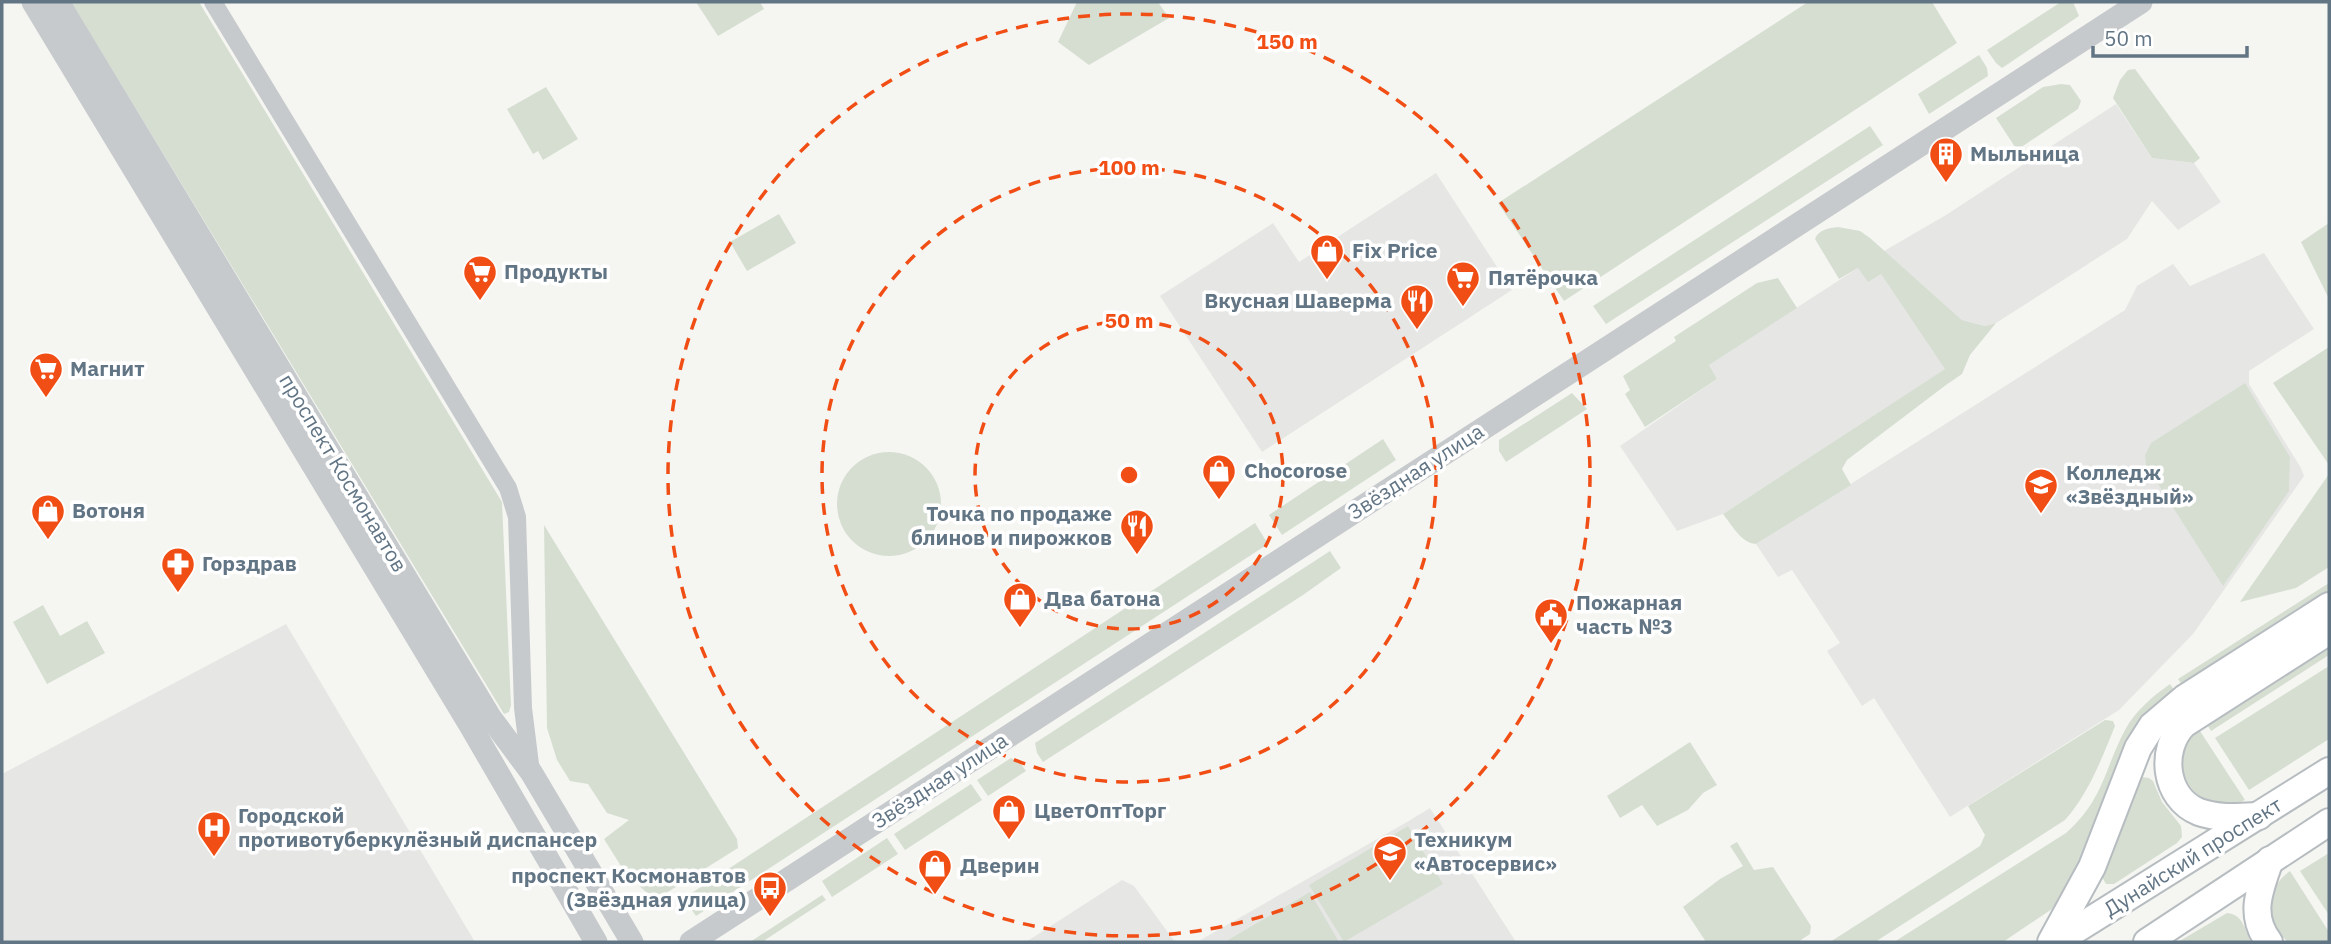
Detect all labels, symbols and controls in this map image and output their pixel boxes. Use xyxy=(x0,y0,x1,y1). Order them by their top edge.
scale bar xyxy=(2093,14,2247,58)
text: 50 m xyxy=(2104,24,2153,52)
text: 150 m xyxy=(1256,27,1318,55)
building icon: Мыльница xyxy=(1927,135,1965,184)
place label: Мыльница xyxy=(1970,139,2080,167)
text: 100 m xyxy=(1098,153,1160,181)
shop icon: Fix Price xyxy=(1308,232,1346,281)
place label: Fix Price xyxy=(1352,236,1438,264)
supermarket icon: Продукты xyxy=(461,253,499,302)
place label: Продукты xyxy=(504,257,608,285)
supermarket icon: Пятёрочка xyxy=(1444,259,1482,308)
place label: Пятёрочка xyxy=(1488,263,1598,291)
restaurant icon: Вкусная Шаверма xyxy=(1398,282,1436,331)
place label: Вкусная Шаверма xyxy=(1204,286,1392,314)
text: 50 m xyxy=(1105,306,1153,334)
supermarket icon: Магнит xyxy=(27,350,65,399)
place label: Магнит xyxy=(70,354,145,382)
street label: проспект Космонавтов xyxy=(273,368,414,577)
street label: Звёздная улица xyxy=(1342,417,1489,526)
shop icon: Chocorose xyxy=(1200,452,1238,501)
place label: Chocorose xyxy=(1244,456,1347,484)
place label: Колледж «Звёздный» xyxy=(2066,458,2193,510)
centre of rings xyxy=(1117,463,1141,487)
school or university icon: Колледж «Звёздный» xyxy=(2022,466,2060,515)
shop icon: Вотоня xyxy=(29,492,67,541)
place label: Вотоня xyxy=(72,496,145,524)
place label: Точка по продаже блинов и пирожков xyxy=(911,499,1112,551)
restaurant icon: Точка по продаже блинов и пирожков xyxy=(1118,507,1156,556)
pharmacy icon: Горздрав xyxy=(159,545,197,594)
place label: Горздрав xyxy=(202,549,297,577)
shop icon: Два батона xyxy=(1001,580,1039,629)
place label: Два батона xyxy=(1044,584,1161,612)
place label: Пожарная часть №3 xyxy=(1576,588,1682,640)
public building icon: Пожарная часть №3 xyxy=(1532,596,1570,645)
street label: Звёздная улица xyxy=(866,726,1013,835)
street label: Дунайский проспект xyxy=(2098,790,2287,922)
shop icon: ЦветОптТорг xyxy=(990,792,1028,841)
place label: ЦветОптТорг xyxy=(1034,796,1166,824)
place label: Городской противотуберкулёзный диспансер xyxy=(238,801,597,853)
hospital icon: Городской противотуберкулёзный диспансер xyxy=(195,809,233,858)
place label: Техникум «Автосервис» xyxy=(1414,825,1557,877)
school or university icon: Техникум «Автосервис» xyxy=(1371,833,1409,882)
shop icon: Дверин xyxy=(916,847,954,896)
place label: Дверин xyxy=(960,851,1040,879)
place label: проспект Космонавтов (Звёздная улица) xyxy=(511,861,746,913)
bus stop icon: проспект Космонавтов (Звёздная улица) xyxy=(751,869,789,918)

